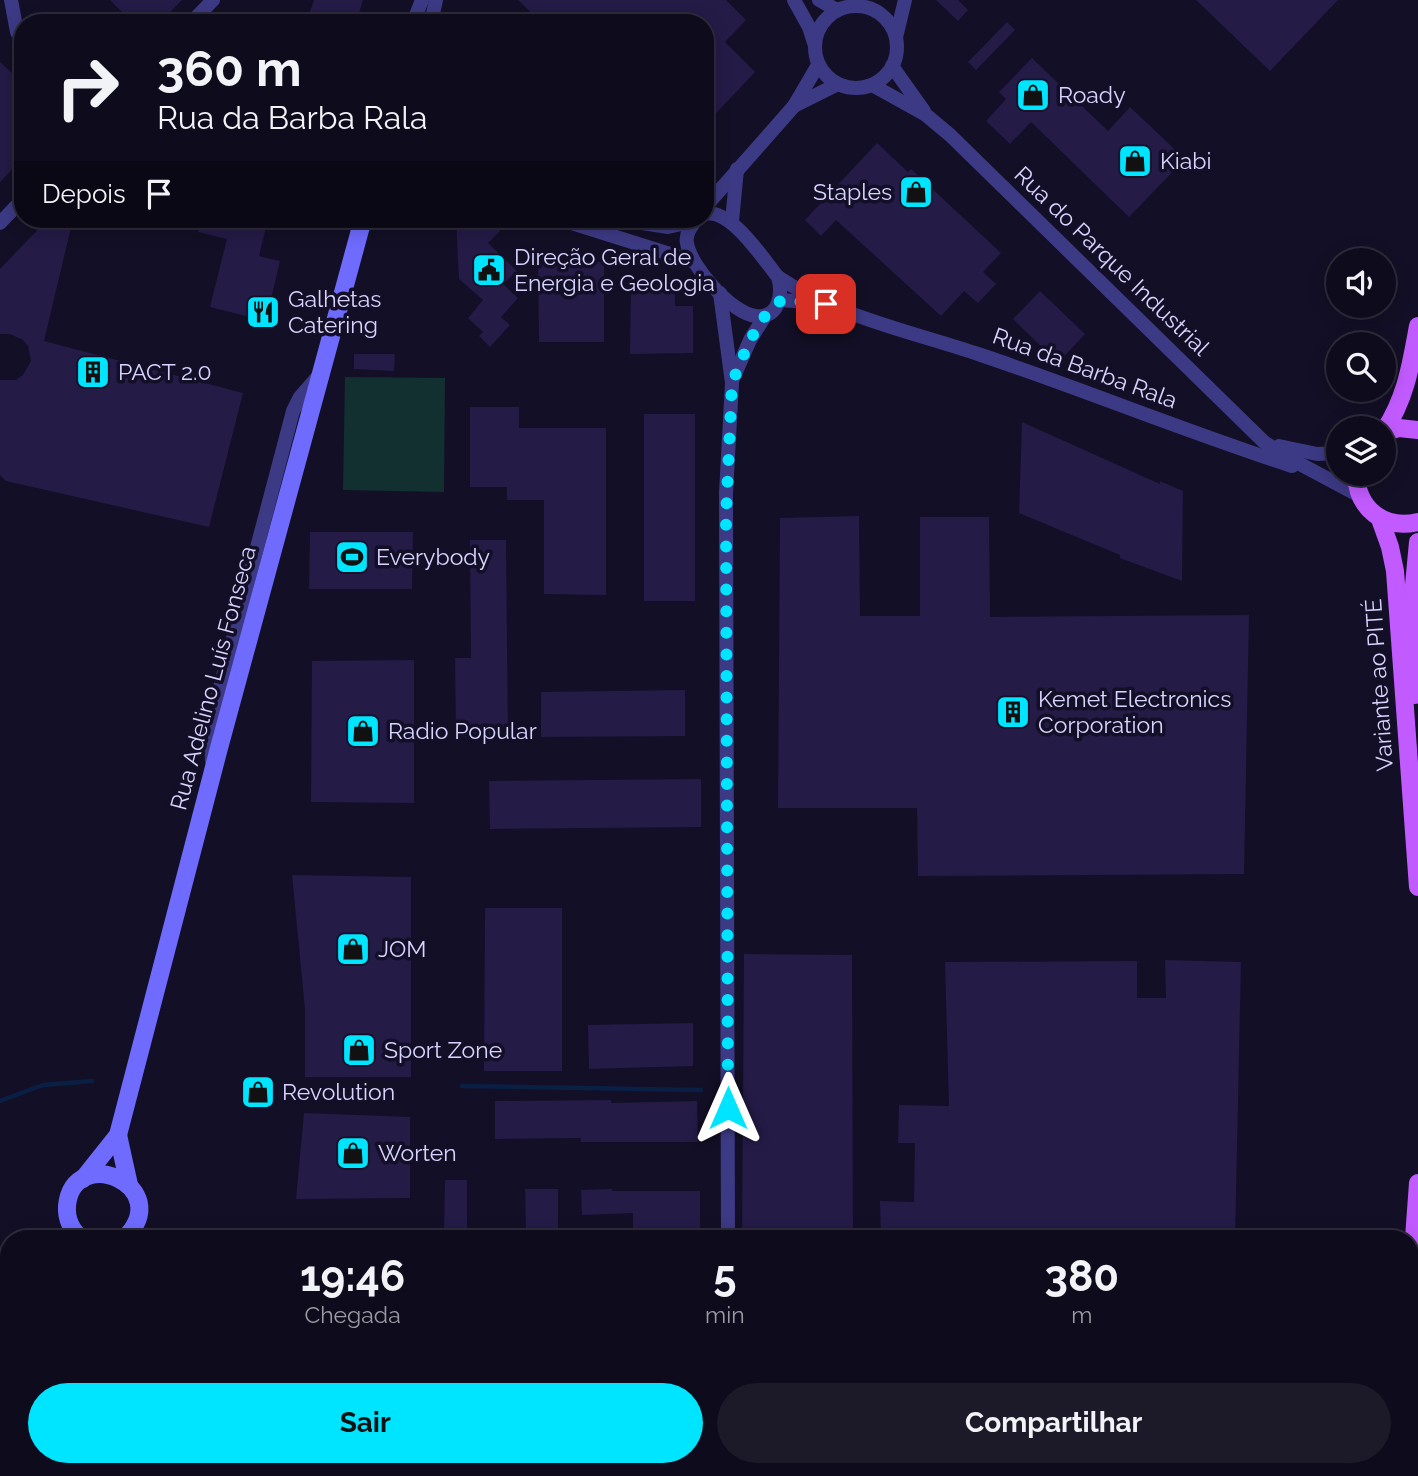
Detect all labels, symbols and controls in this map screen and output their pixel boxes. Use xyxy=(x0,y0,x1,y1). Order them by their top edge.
text: 360 m xyxy=(157,40,302,97)
icon: right xyxy=(42,42,133,133)
shop icon: Roady xyxy=(1014,76,1052,114)
place label: Roady xyxy=(1058,81,1126,108)
text: Rua da Barba Rala xyxy=(157,99,427,136)
shop icon: Kiabi xyxy=(1116,142,1154,180)
place label: Kiabi xyxy=(1160,147,1212,174)
street label: Rua do Parque Industrial xyxy=(1009,161,1216,361)
shop icon: Staples xyxy=(897,173,935,211)
icon: arrive xyxy=(140,175,178,213)
place label: Staples xyxy=(813,178,892,205)
text: Depois xyxy=(42,179,126,209)
place label: Direção Geral de Energia e Geologia xyxy=(514,243,715,296)
map controls xyxy=(1326,248,1396,486)
button: sound xyxy=(1326,248,1396,318)
public building icon: Direção Geral de Energia e Geologia xyxy=(470,251,508,289)
pin xyxy=(796,274,856,334)
place label: Galhetas Catering xyxy=(288,285,381,338)
icon: arrive xyxy=(807,285,845,323)
restaurant icon: Galhetas Catering xyxy=(244,293,282,331)
street label: Rua da Barba Rala xyxy=(989,322,1181,413)
button: search xyxy=(1326,332,1396,402)
building icon: PACT 2.0 xyxy=(74,353,112,391)
place label: PACT 2.0 xyxy=(118,358,211,385)
button: layers xyxy=(1326,416,1396,486)
sports icon: Everybody xyxy=(333,538,371,576)
street label: Rua Adelino Luís Fonseca xyxy=(164,543,261,813)
place label: Everybody xyxy=(376,543,490,570)
street label: Variante ao PITÉ xyxy=(1359,598,1398,772)
place label: Kemet Electronics Corporation xyxy=(1038,685,1231,738)
building icon: Kemet Electronics Corporation xyxy=(994,693,1032,731)
shop icon: Radio Popular xyxy=(344,712,382,750)
place label: Radio Popular xyxy=(388,717,537,744)
shop icon: JOM xyxy=(334,930,372,968)
place label: JOM xyxy=(378,935,427,962)
shop icon: Sport Zone xyxy=(340,1031,378,1069)
place label: Sport Zone xyxy=(384,1036,502,1063)
position arrow xyxy=(691,1071,765,1145)
shop icon: Revolution xyxy=(239,1073,277,1111)
place label: Revolution xyxy=(282,1078,395,1105)
shop icon: Worten xyxy=(334,1134,372,1172)
place label: Worten xyxy=(378,1139,457,1166)
text: 19:46 xyxy=(300,1252,405,1301)
text: 5 xyxy=(713,1252,737,1301)
text: 380 xyxy=(1045,1252,1119,1301)
text: Chegada xyxy=(304,1301,401,1328)
text: min xyxy=(705,1301,745,1328)
text: m xyxy=(1071,1301,1092,1328)
button: Sair xyxy=(28,1383,703,1463)
button: Compartilhar xyxy=(717,1383,1391,1463)

